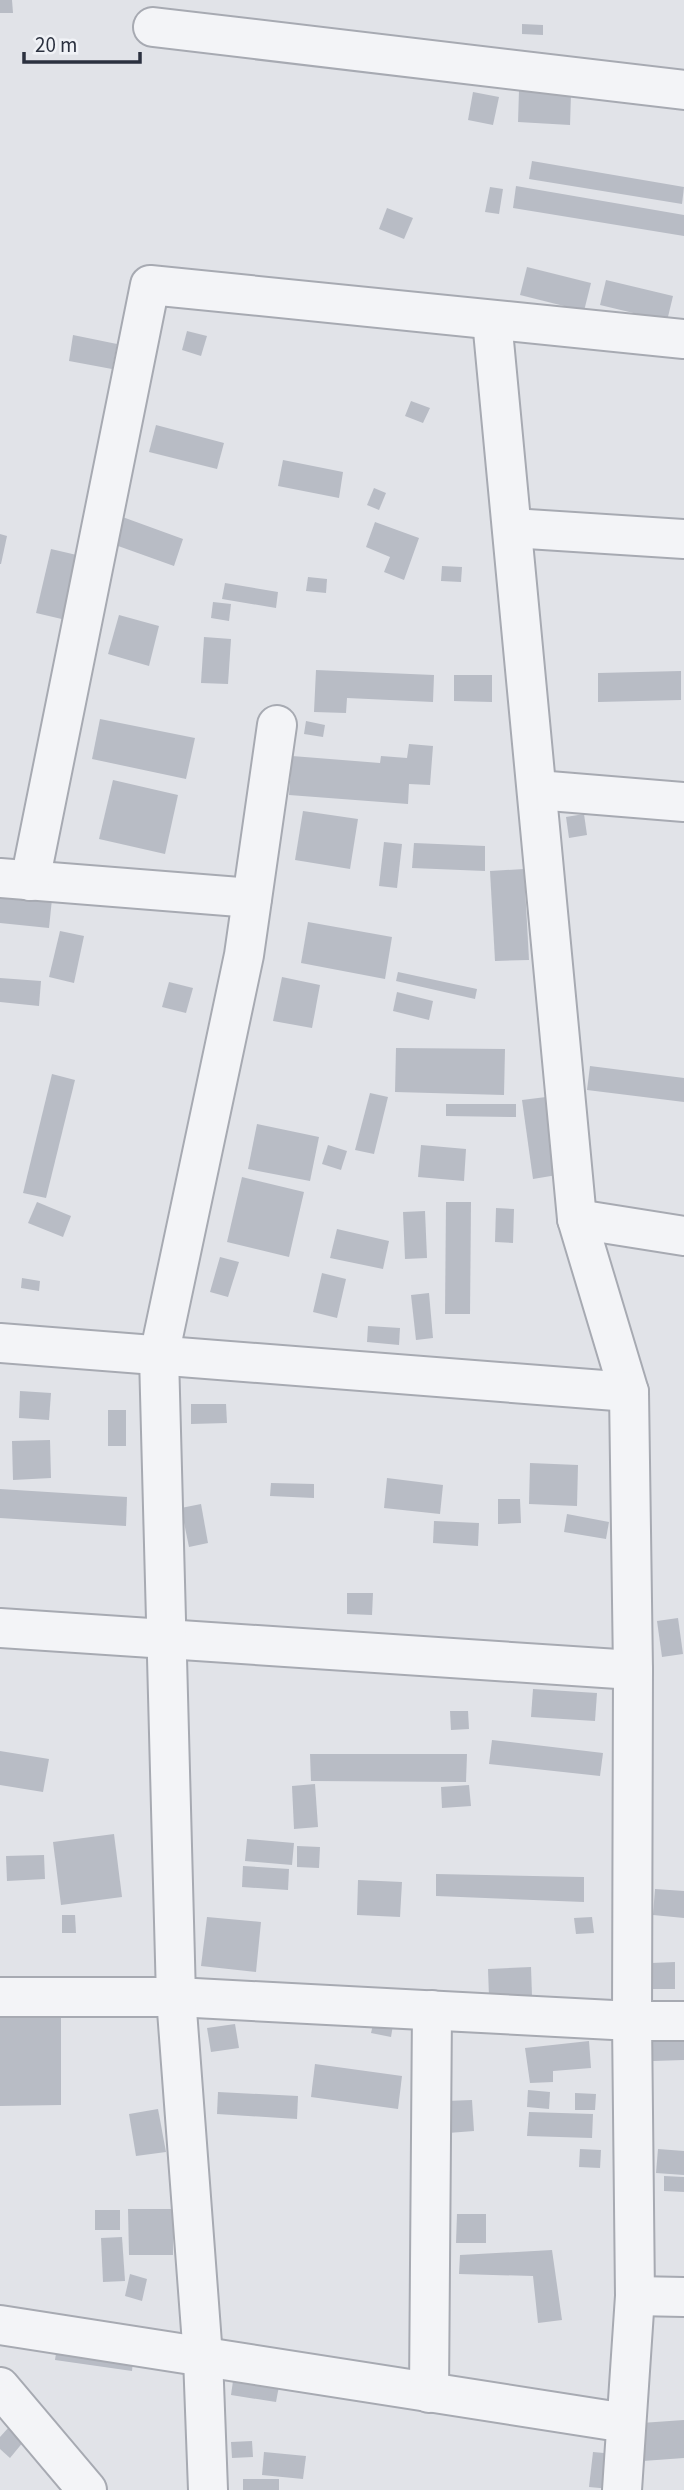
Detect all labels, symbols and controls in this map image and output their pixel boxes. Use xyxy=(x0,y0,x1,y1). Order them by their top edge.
scale bar xyxy=(24,21,140,65)
text: 20 m xyxy=(35,30,77,60)

